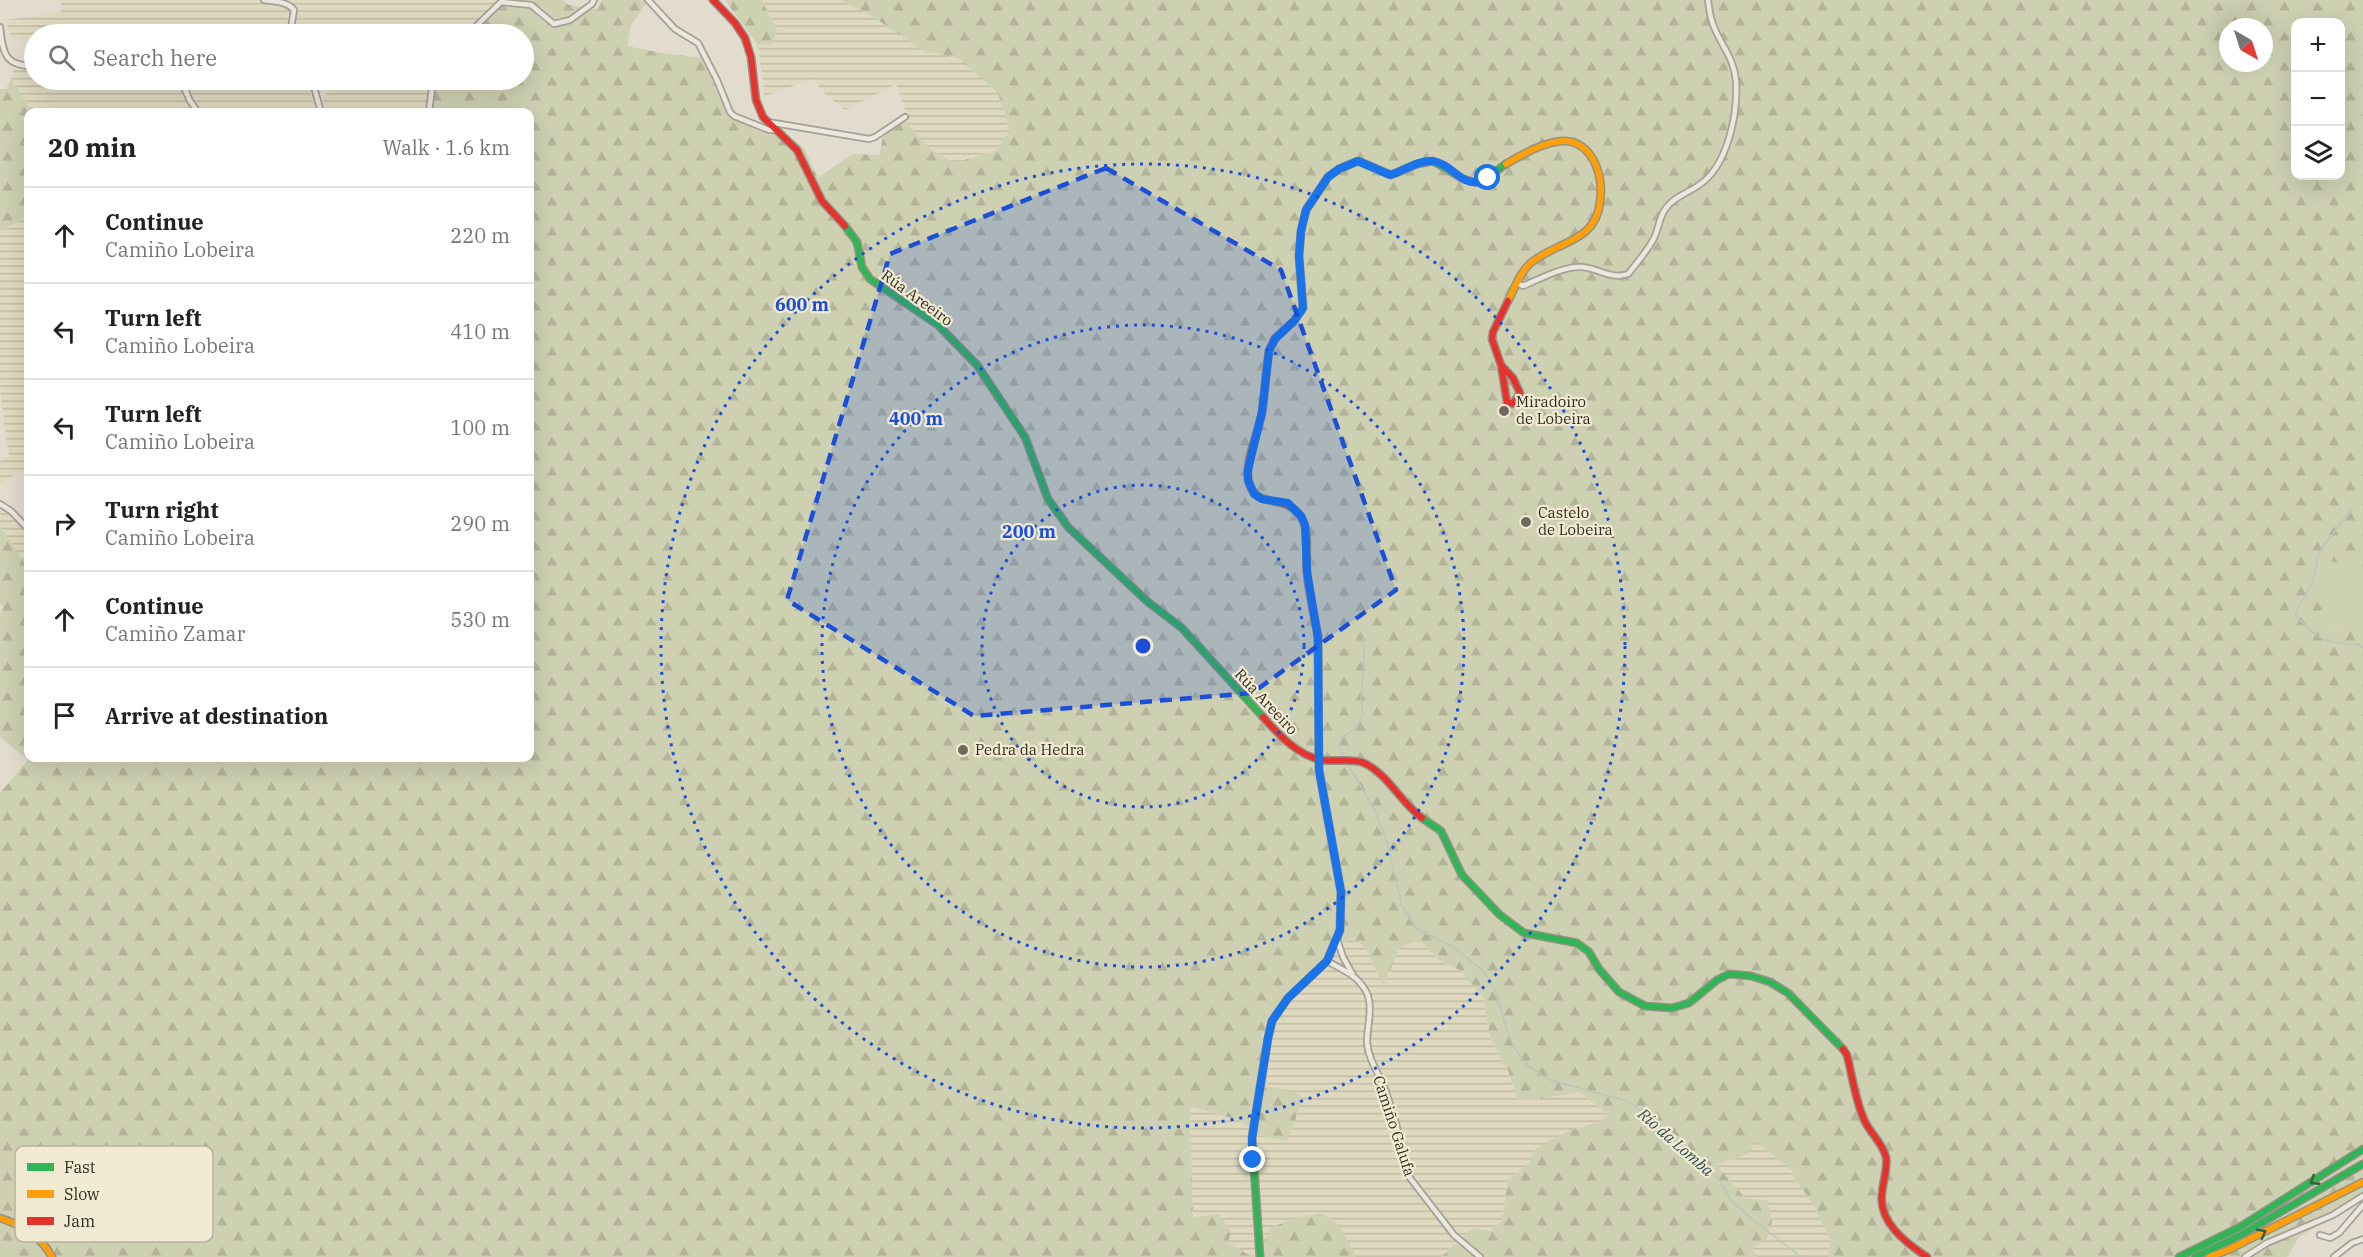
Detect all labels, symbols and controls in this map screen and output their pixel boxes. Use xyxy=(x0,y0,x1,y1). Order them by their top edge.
north arrow xyxy=(2219,18,2273,72)
map controls xyxy=(2291,18,2345,180)
button: + xyxy=(2291,18,2345,72)
search box xyxy=(24,24,534,90)
icon: search xyxy=(45,41,78,74)
text: Search here xyxy=(93,43,217,72)
button: − xyxy=(2291,72,2345,126)
button: layers xyxy=(2291,126,2345,180)
text: 20 min xyxy=(48,130,136,164)
text: Walk · 1.6 km xyxy=(383,134,510,161)
route start xyxy=(1474,164,1500,190)
text: Continue xyxy=(105,207,204,236)
icon: ahead xyxy=(48,219,81,252)
text: 220 m xyxy=(450,222,510,249)
text: Camiño Lobeira xyxy=(105,236,255,263)
street label: Rúa Areeiro xyxy=(878,265,957,330)
text: 600 m xyxy=(775,293,830,316)
text: Turn left xyxy=(105,303,201,332)
icon: left xyxy=(48,315,81,348)
text: 410 m xyxy=(450,318,510,345)
text: Camiño Lobeira xyxy=(105,332,255,359)
place label: Miradoiro de Lobeira xyxy=(1516,392,1591,428)
text: Turn left xyxy=(105,399,201,428)
marker: Miradoiro de Lobeira xyxy=(1497,404,1511,418)
text: 400 m xyxy=(889,407,944,430)
icon: left xyxy=(48,411,81,444)
text: 100 m xyxy=(450,414,510,441)
text: Camiño Lobeira xyxy=(105,428,255,455)
text: Turn right xyxy=(105,495,219,524)
place label: Castelo de Lobeira xyxy=(1538,503,1613,539)
icon: right xyxy=(48,507,81,540)
text: 290 m xyxy=(450,510,510,537)
marker: Castelo de Lobeira xyxy=(1519,515,1533,529)
text: 200 m xyxy=(1002,520,1057,543)
text: Camiño Lobeira xyxy=(105,524,255,551)
text: Continue xyxy=(105,591,204,620)
icon: ahead xyxy=(48,603,81,636)
text: 530 m xyxy=(450,606,510,633)
text: Camiño Zamar xyxy=(105,620,245,647)
centre of rings xyxy=(1133,636,1153,656)
street label: Rúa Areeiro xyxy=(1231,665,1302,739)
icon: arrive xyxy=(48,699,81,732)
text: Arrive at destination xyxy=(105,701,328,730)
place label: Pedra da Hedra xyxy=(975,740,1084,759)
marker: Pedra da Hedra xyxy=(956,743,970,757)
street label: Camiño Galufa xyxy=(1369,1073,1420,1179)
water label: Río da Lomba xyxy=(1633,1103,1718,1181)
legend xyxy=(15,1146,213,1242)
route end xyxy=(1239,1146,1265,1172)
text: Fast xyxy=(64,1157,96,1177)
one-way arrow xyxy=(2310,1174,2321,1185)
text: Slow xyxy=(64,1184,100,1204)
text: Jam xyxy=(64,1211,95,1231)
one-way arrow xyxy=(2256,1229,2267,1240)

